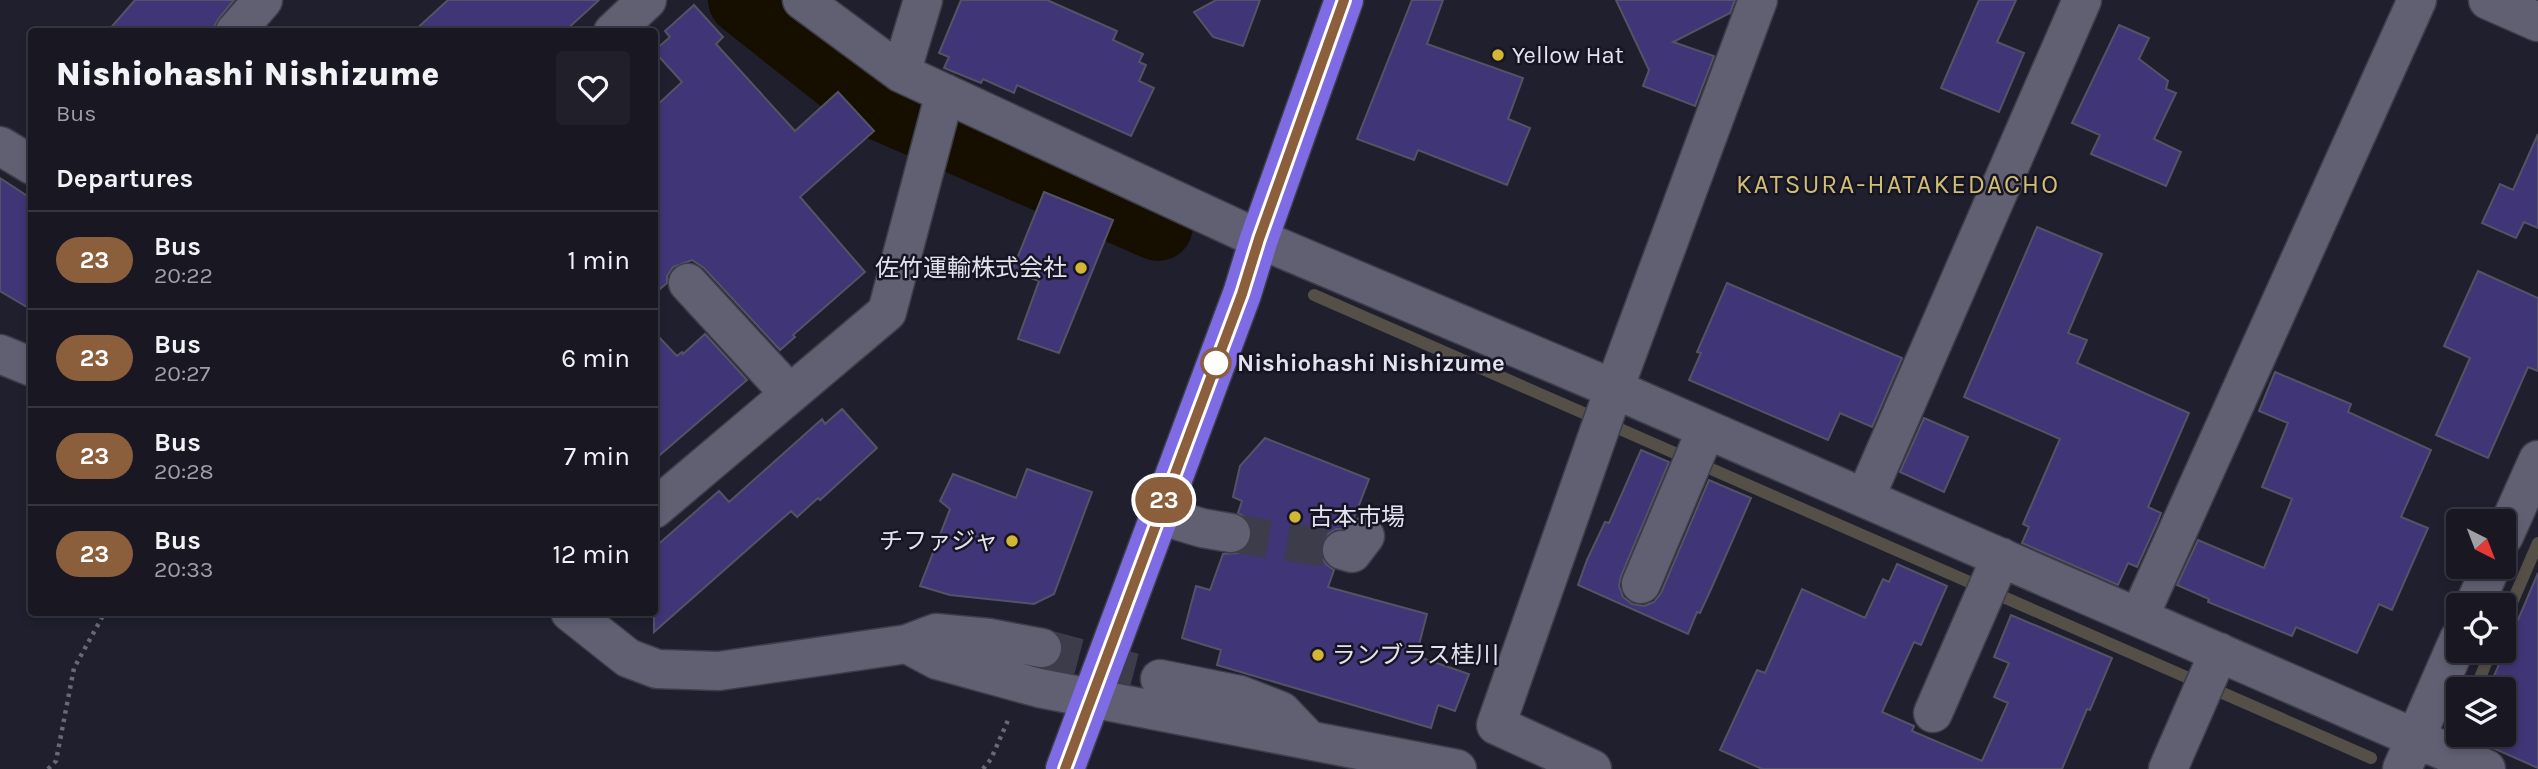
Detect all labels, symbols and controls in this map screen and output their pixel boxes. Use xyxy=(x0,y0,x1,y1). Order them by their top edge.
place label: Yellow Hat xyxy=(1512,41,1624,69)
marker: Yellow Hat xyxy=(1490,47,1506,63)
button: heart xyxy=(556,51,630,125)
text: Nishiohashi Nishizume xyxy=(56,55,439,93)
text: Bus xyxy=(56,100,96,127)
text: Departures xyxy=(56,163,193,194)
district label: KATSURA-HATAKEDACHO xyxy=(1736,169,2060,200)
text: Bus xyxy=(154,231,201,262)
text: 1 min xyxy=(567,245,630,276)
text: 23 xyxy=(80,246,109,274)
place label: 佐竹運輸株式会社 xyxy=(875,254,1067,282)
marker: 佐竹運輸株式会社 xyxy=(1073,260,1089,276)
text: 20:22 xyxy=(154,262,213,289)
text: Bus xyxy=(154,329,201,360)
text: 6 min xyxy=(561,343,630,374)
text: 23 xyxy=(80,344,109,372)
marker: Nishiohashi Nishizume xyxy=(1201,348,1231,378)
place label: Nishiohashi Nishizume xyxy=(1237,349,1505,377)
text: 20:27 xyxy=(154,360,210,387)
text: Bus xyxy=(154,427,201,458)
text: 7 min xyxy=(564,441,630,472)
text: 23 xyxy=(80,442,109,470)
text: 20:28 xyxy=(154,458,214,485)
line badge: 23 xyxy=(1132,477,1196,523)
text: 23 xyxy=(1149,486,1179,514)
place label: 古本市場 xyxy=(1309,503,1405,531)
marker: 古本市場 xyxy=(1287,509,1303,525)
north arrow xyxy=(2446,509,2516,579)
map controls xyxy=(2446,509,2516,747)
text: Bus xyxy=(154,525,201,556)
place label: チファジャ xyxy=(879,527,998,555)
marker: チファジャ xyxy=(1004,533,1020,549)
text: 12 min xyxy=(552,539,630,570)
text: 23 xyxy=(80,540,109,568)
text: 20:33 xyxy=(154,556,213,583)
button: locate xyxy=(2446,593,2516,663)
place label: ランブラス桂川 xyxy=(1332,641,1499,669)
marker: ランブラス桂川 xyxy=(1310,647,1326,663)
button: layers xyxy=(2446,677,2516,747)

